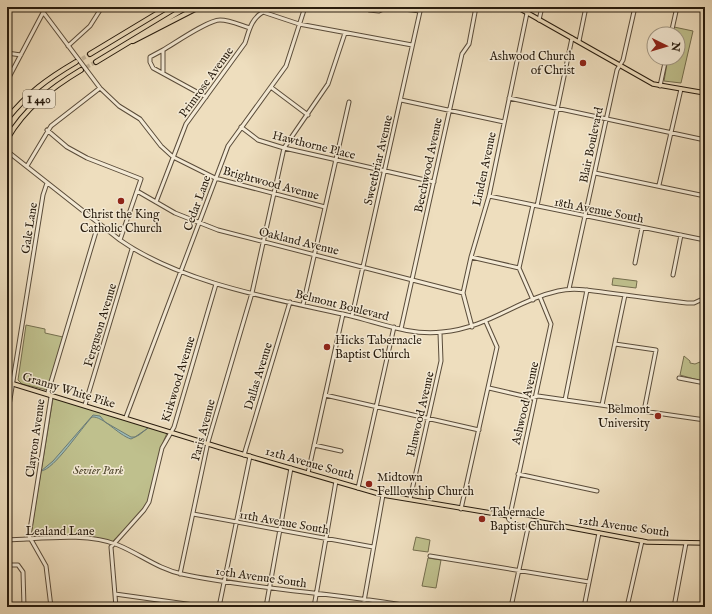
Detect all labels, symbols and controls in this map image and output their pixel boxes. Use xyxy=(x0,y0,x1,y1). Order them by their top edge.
north arrow xyxy=(646,26,686,66)
text: N xyxy=(668,40,682,53)
street label: Primrose Avenue xyxy=(176,44,237,121)
place label: Ashwood Church of Christ xyxy=(489,49,576,78)
marker: Ashwood Church of Christ xyxy=(578,58,588,68)
road number: I 440 xyxy=(23,90,55,108)
street label: Blair Boulevard xyxy=(576,105,607,184)
street label: Sweetbriar Avenue xyxy=(361,113,396,207)
street label: Beechwood Avenue xyxy=(411,116,446,214)
street label: Hawthorne Place xyxy=(271,128,357,163)
street label: Linden Avenue xyxy=(469,130,500,208)
street label: Brightwood Avenue xyxy=(221,163,321,204)
street label: Cedar Lane xyxy=(180,173,215,233)
street label: 18th Avenue South xyxy=(553,194,646,227)
marker: Christ the King Catholic Church xyxy=(116,196,126,206)
street label: Gale Lane xyxy=(18,201,41,255)
place label: Christ the King Catholic Church xyxy=(80,207,163,236)
street label: Oakland Avenue xyxy=(257,224,341,259)
street label: Ferguson Avenue xyxy=(81,281,120,369)
street label: Belmont Boulevard xyxy=(293,287,391,325)
place label: Hicks Tabernacle Baptist Church xyxy=(335,333,422,363)
street label: Kirkwood Avenue xyxy=(158,334,199,424)
street label: Dallas Avenue xyxy=(241,340,276,412)
marker: Hicks Tabernacle Baptist Church xyxy=(322,342,332,352)
street label: Ashwood Avenue xyxy=(508,360,542,447)
street label: Granny White Pike xyxy=(21,369,117,412)
street label: Elmwood Avenue xyxy=(403,370,438,458)
street label: Clayton Avenue xyxy=(23,397,48,478)
street label: Paris Avenue xyxy=(188,397,219,463)
place label: Belmont University xyxy=(598,402,650,431)
marker: Belmont University xyxy=(653,411,663,421)
street label: 12th Avenue South xyxy=(264,444,357,484)
park label: Sevier Park xyxy=(73,463,124,478)
place label: Midtown Felllowship Church xyxy=(377,470,475,500)
marker: Midtown Felllowship Church xyxy=(364,479,374,489)
place label: Tabernacle Baptist Church xyxy=(490,505,566,535)
street label: 11th Avenue South xyxy=(238,507,330,538)
street label: 12th Avenue South xyxy=(577,513,671,540)
marker: Tabernacle Baptist Church xyxy=(477,514,487,524)
street label: Lealand Lane xyxy=(26,524,95,539)
street label: 10th Avenue South xyxy=(214,564,308,591)

